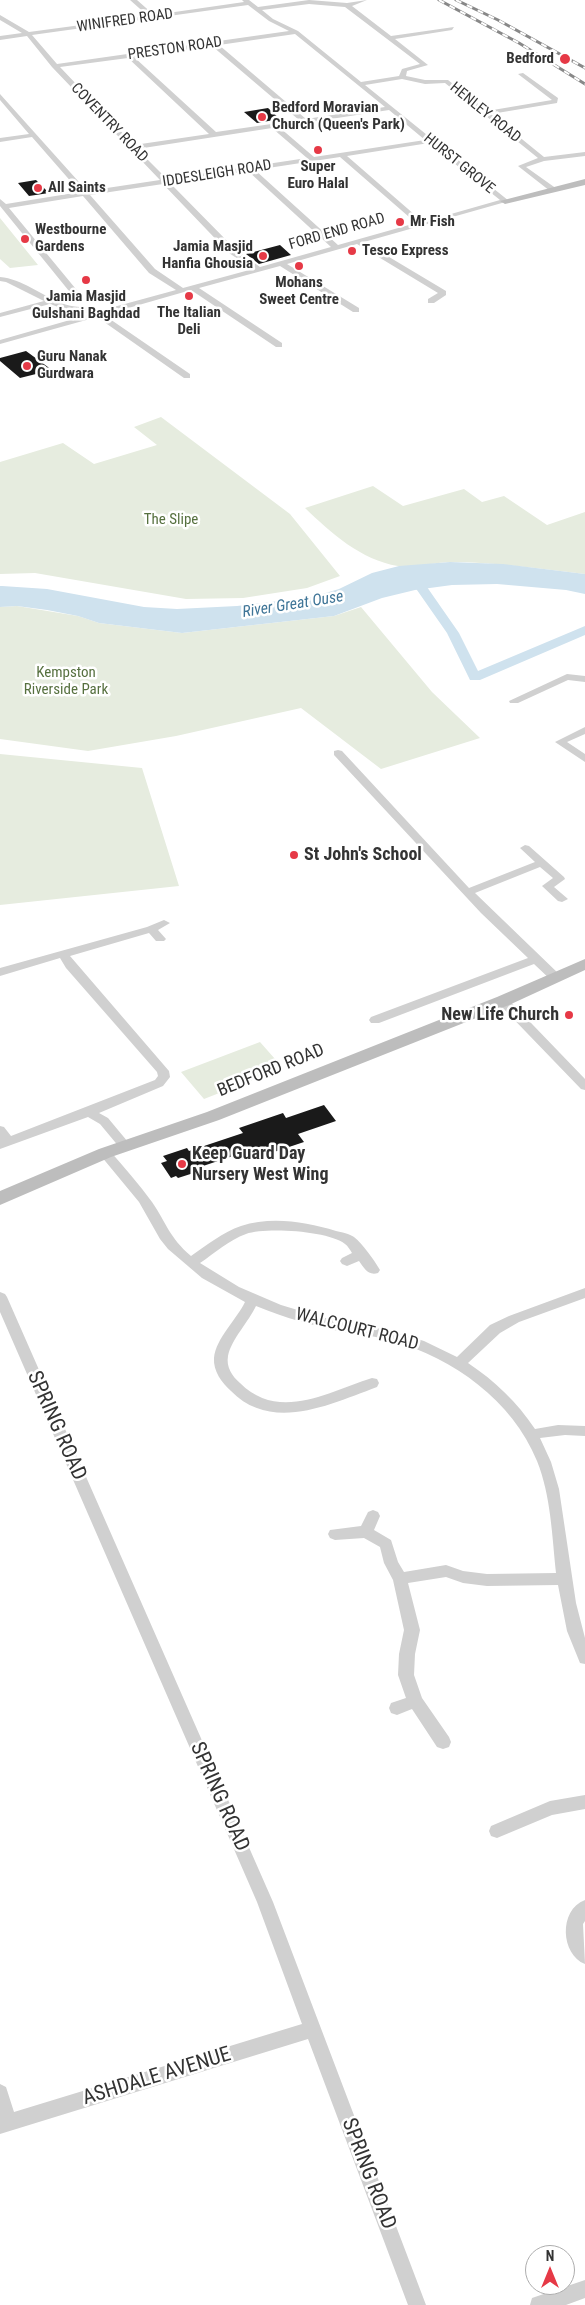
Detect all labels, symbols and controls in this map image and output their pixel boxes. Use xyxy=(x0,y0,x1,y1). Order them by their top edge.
street label: WINIFRED ROAD xyxy=(76,5,174,37)
street label: PRESTON ROAD xyxy=(127,33,223,65)
place label: Bedford xyxy=(506,50,554,68)
marker: Bedford xyxy=(558,52,572,66)
street label: HENLEY ROAD xyxy=(446,79,524,147)
street label: COVENTRY ROAD xyxy=(67,80,151,166)
place label: Bedford Moravian Church (Queen's Park) xyxy=(272,99,405,134)
marker: Bedford Moravian Church (Queen's Park) xyxy=(256,111,268,123)
street label: HURST GROVE xyxy=(420,130,498,198)
marker: Super Euro Halal xyxy=(312,144,324,156)
street label: IDDESLEIGH ROAD xyxy=(161,156,273,192)
place label: Super Euro Halal xyxy=(287,158,349,193)
place label: All Saints xyxy=(48,179,106,197)
marker: All Saints xyxy=(32,182,44,194)
street label: FORD END ROAD xyxy=(287,210,387,254)
place label: Mr Fish xyxy=(410,213,455,231)
marker: Mr Fish xyxy=(394,216,406,228)
place label: Westbourne Gardens xyxy=(35,221,106,256)
marker: Westbourne Gardens xyxy=(19,233,31,245)
place label: Jamia Masjid Hanfia Ghousia xyxy=(162,238,253,273)
place label: Tesco Express xyxy=(362,242,448,260)
marker: Tesco Express xyxy=(346,245,358,257)
marker: Jamia Masjid Hanfia Ghousia xyxy=(257,250,269,262)
marker: Mohans Sweet Centre xyxy=(293,260,305,272)
marker: Jamia Masjid Gulshani Baghdad xyxy=(80,274,92,286)
place label: Mohans Sweet Centre xyxy=(259,274,339,309)
place label: Jamia Masjid Gulshani Baghdad xyxy=(32,288,140,323)
marker: The Italian Deli xyxy=(183,290,195,302)
place label: The Italian Deli xyxy=(157,304,221,339)
place label: Guru Nanak Gurdwara xyxy=(37,348,107,383)
marker: Guru Nanak Gurdwara xyxy=(21,360,33,372)
park label: The Slipe xyxy=(144,511,198,529)
water label: River Great Ouse xyxy=(241,588,345,622)
park label: Kempston Riverside Park xyxy=(24,664,108,699)
place label: St John's School xyxy=(304,844,422,866)
marker: St John's School xyxy=(288,849,300,861)
place label: New Life Church xyxy=(441,1004,559,1026)
marker: New Life Church xyxy=(563,1009,575,1021)
street label: BEDFORD ROAD xyxy=(214,1040,328,1102)
place label: Keep Guard Day Nursery West Wing xyxy=(192,1143,329,1186)
marker: Keep Guard Day Nursery West Wing xyxy=(176,1158,188,1170)
street label: WALCOURT ROAD xyxy=(293,1304,421,1356)
street label: SPRING ROAD xyxy=(21,1368,91,1484)
street label: SPRING ROAD xyxy=(184,1739,254,1855)
street label: ASHDALE AVENUE xyxy=(80,2042,234,2112)
street label: SPRING ROAD xyxy=(335,2115,401,2233)
north arrow xyxy=(525,2245,575,2295)
text: N xyxy=(546,2248,554,2264)

